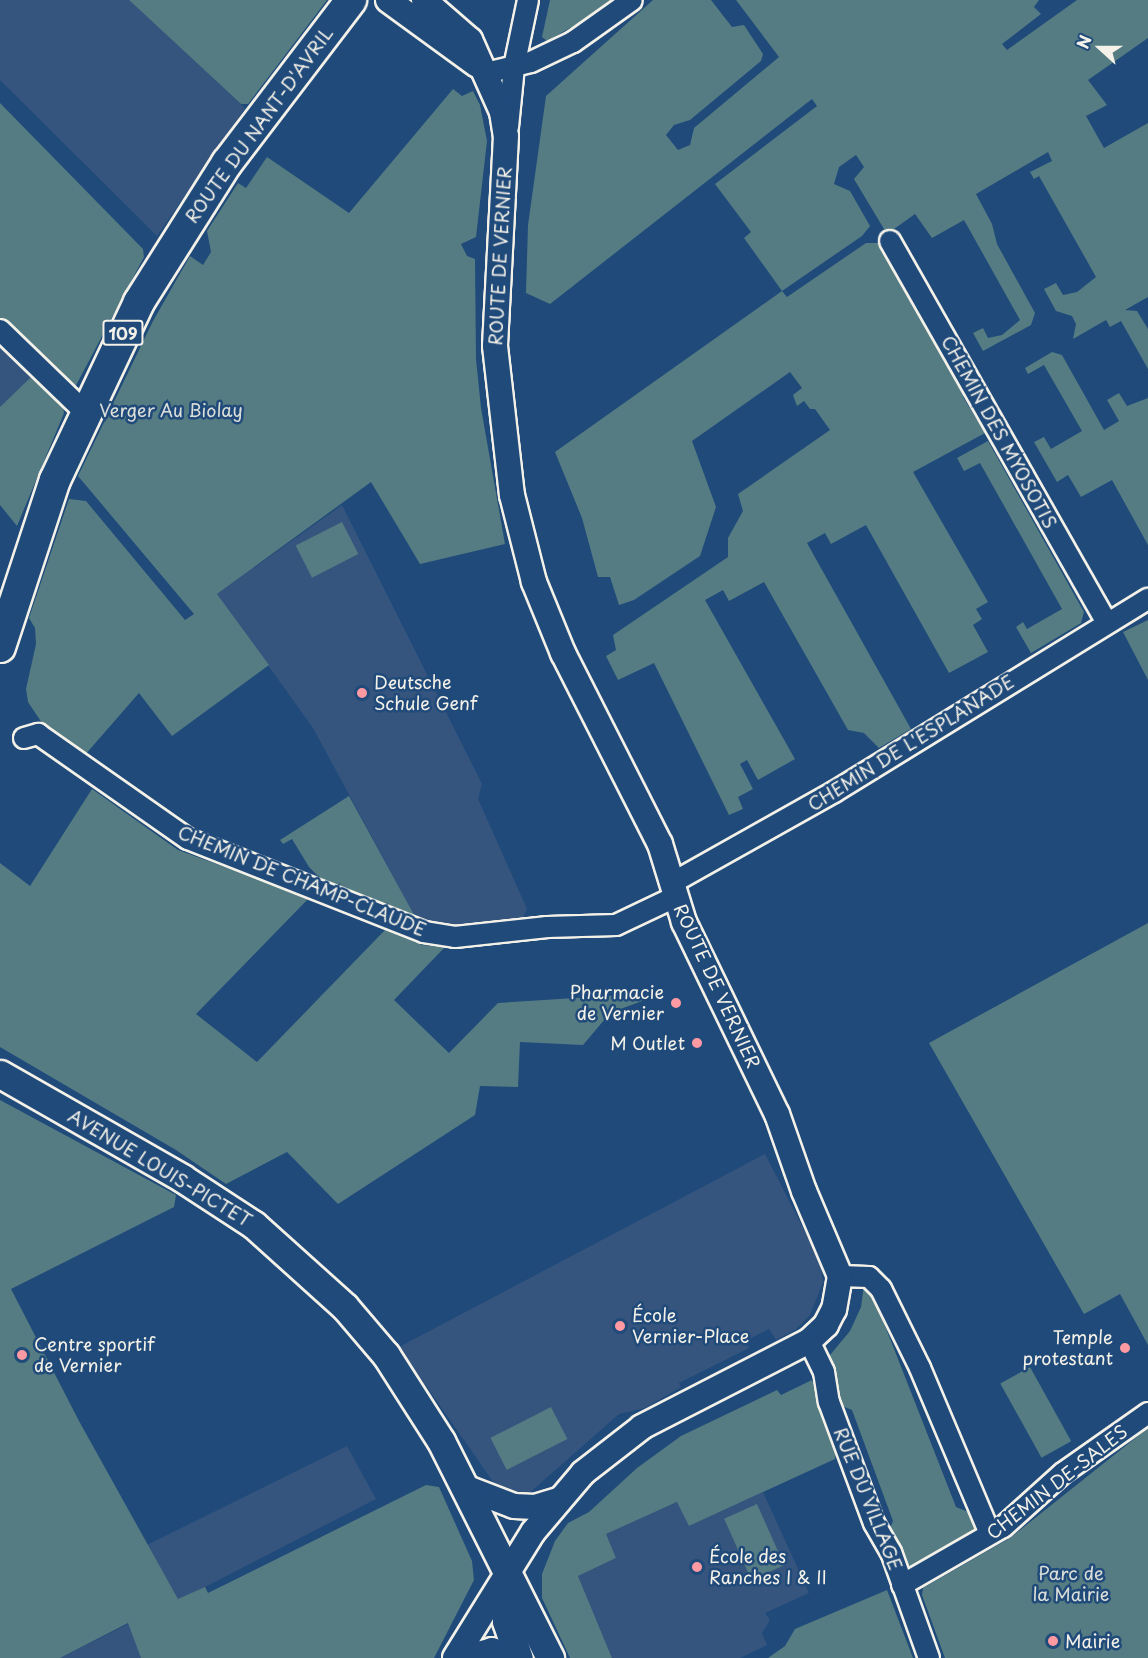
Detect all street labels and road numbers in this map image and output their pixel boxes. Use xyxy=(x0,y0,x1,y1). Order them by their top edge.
street label: ROUTE DU NANT-D'AVRIL xyxy=(180,22,338,228)
street label: ROUTE DE VERNIER xyxy=(485,166,515,346)
road number: 109 xyxy=(102,320,144,346)
street label: CHEMIN DES MYOSOTIS xyxy=(937,332,1061,532)
street label: CHEMIN DE L'ESPLANADE xyxy=(804,671,1018,815)
street label: CHEMIN DE CHAMP-CLAUDE xyxy=(175,821,429,941)
street label: ROUTE DE VERNIER xyxy=(670,901,764,1071)
street label: AVENUE LOUIS-PICTET xyxy=(65,1105,255,1231)
street label: CHEMIN DE-SALES xyxy=(982,1420,1132,1544)
street label: RUE DU VILLAGE xyxy=(829,1423,907,1575)

